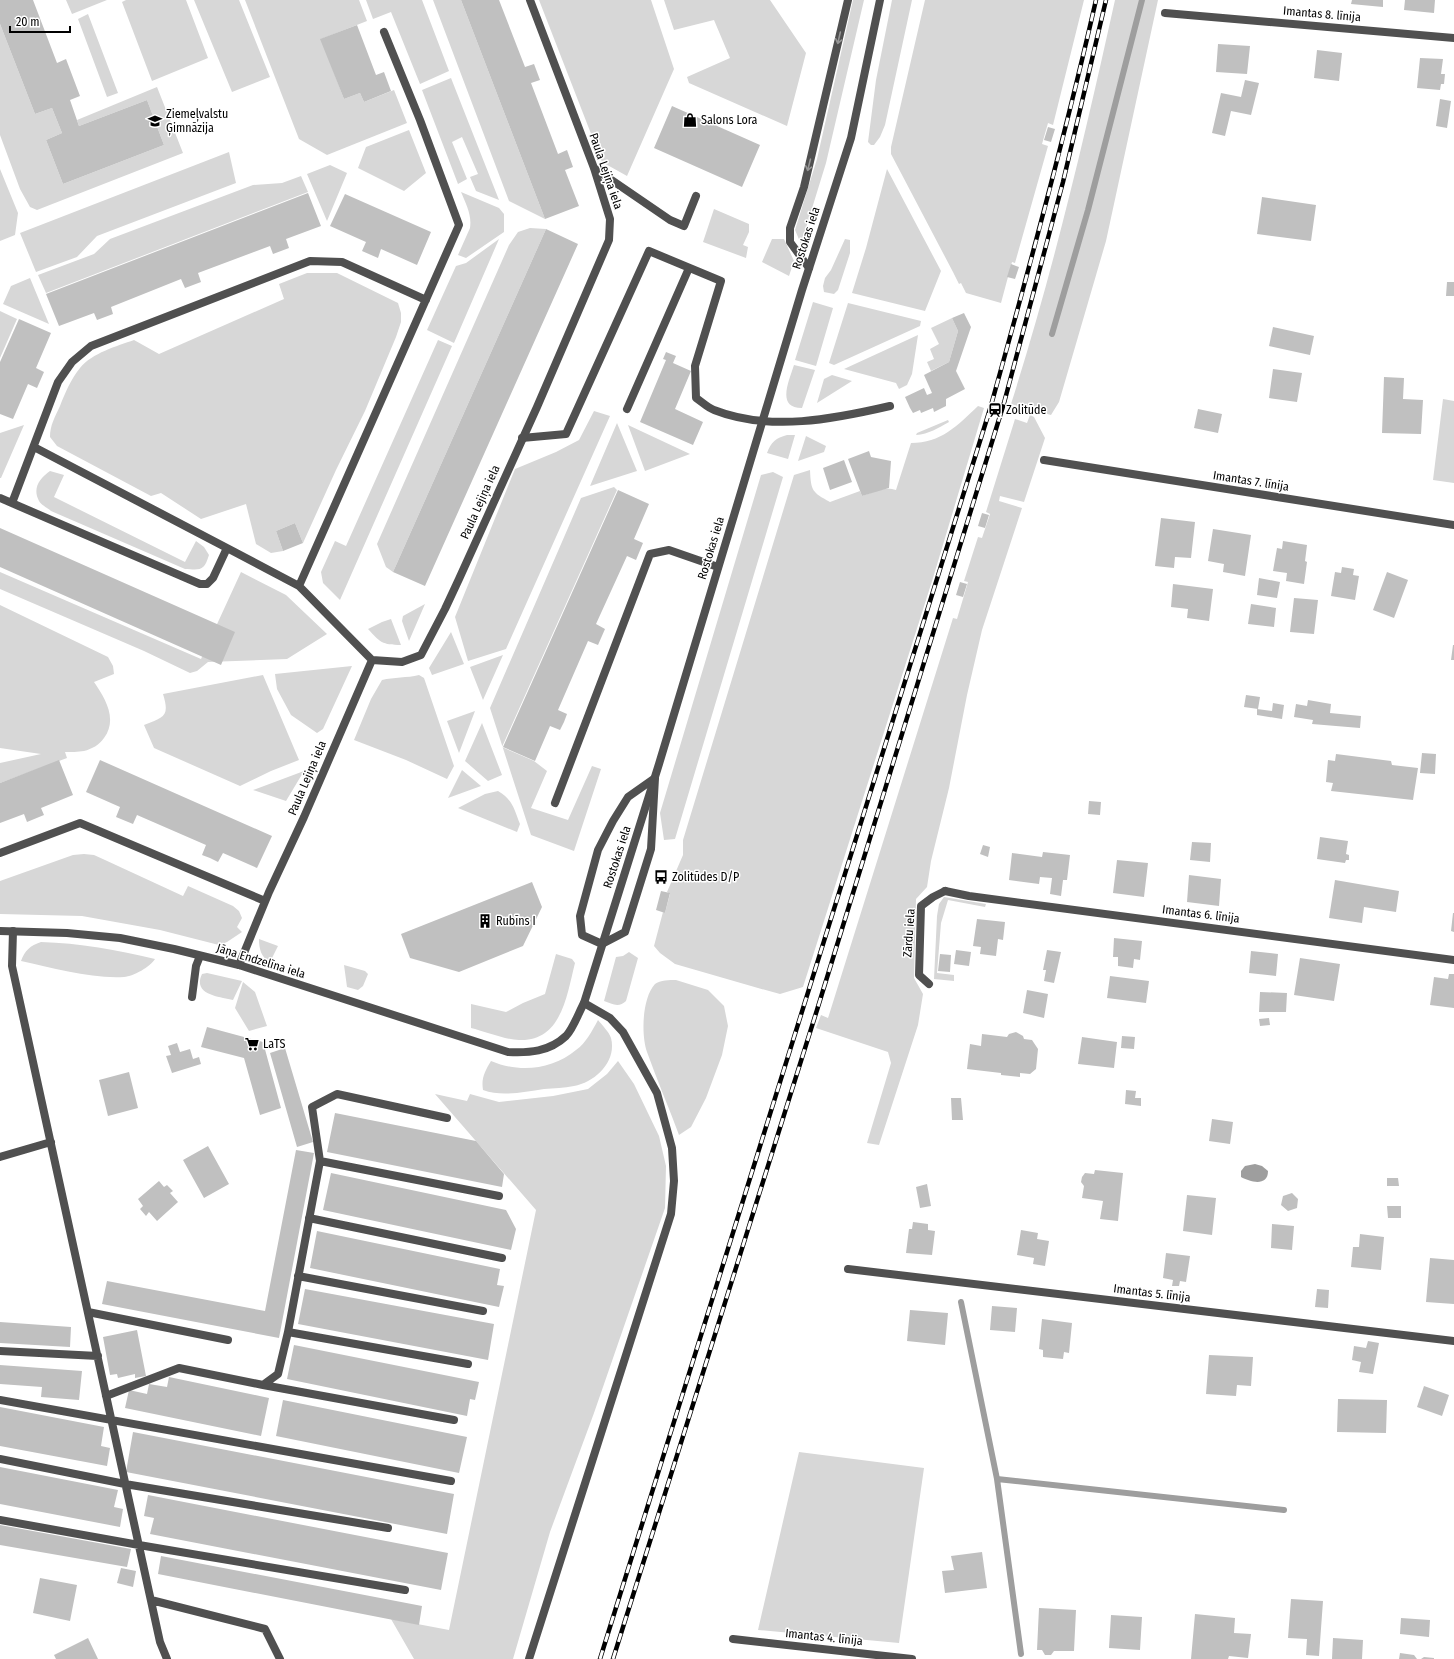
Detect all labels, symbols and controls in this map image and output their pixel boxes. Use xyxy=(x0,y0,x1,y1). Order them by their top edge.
street label: Imantas 8. līnija xyxy=(1283,4,1362,24)
scale bar xyxy=(10,8,70,34)
text: 20 m xyxy=(16,15,40,29)
one-way arrow xyxy=(835,31,842,44)
place label: Ziemeļvalstu Ģimnāzija xyxy=(166,107,228,136)
shop icon: Salons Lora xyxy=(682,112,698,128)
school or university icon: Ziemeļvalstu Ģimnāzija xyxy=(147,113,163,129)
place label: Salons Lora xyxy=(701,113,758,127)
street label: Paula Lejiņa iela xyxy=(585,131,626,211)
one-way arrow xyxy=(805,158,813,171)
street label: Rostokas iela xyxy=(789,205,823,271)
station icon: Zolitūde xyxy=(987,402,1003,418)
place label: Zolitūde xyxy=(1006,403,1047,417)
street label: Paula Lejiņa iela xyxy=(457,463,504,542)
street label: Imantas 7. līnija xyxy=(1212,468,1290,494)
street label: Rostokas iela xyxy=(695,515,727,581)
street label: Paula Lejiņa iela xyxy=(285,739,330,818)
street label: Rostokas iela xyxy=(600,824,634,890)
bus stop icon: Zolitūdes D/P xyxy=(653,869,669,885)
place label: Zolitūdes D/P xyxy=(672,870,739,884)
street label: Imantas 6. līnija xyxy=(1161,902,1241,926)
street label: Zārdu iela xyxy=(900,908,918,958)
building icon: Rubīns I xyxy=(477,913,493,929)
place label: Rubīns I xyxy=(496,914,536,928)
street label: Jāņa Endzelīna iela xyxy=(215,941,307,982)
supermarket icon: LaTS xyxy=(244,1036,260,1052)
place label: LaTS xyxy=(263,1037,285,1051)
street label: Imantas 5. līnija xyxy=(1113,1281,1191,1305)
street label: Imantas 4. līnija xyxy=(785,1626,864,1648)

